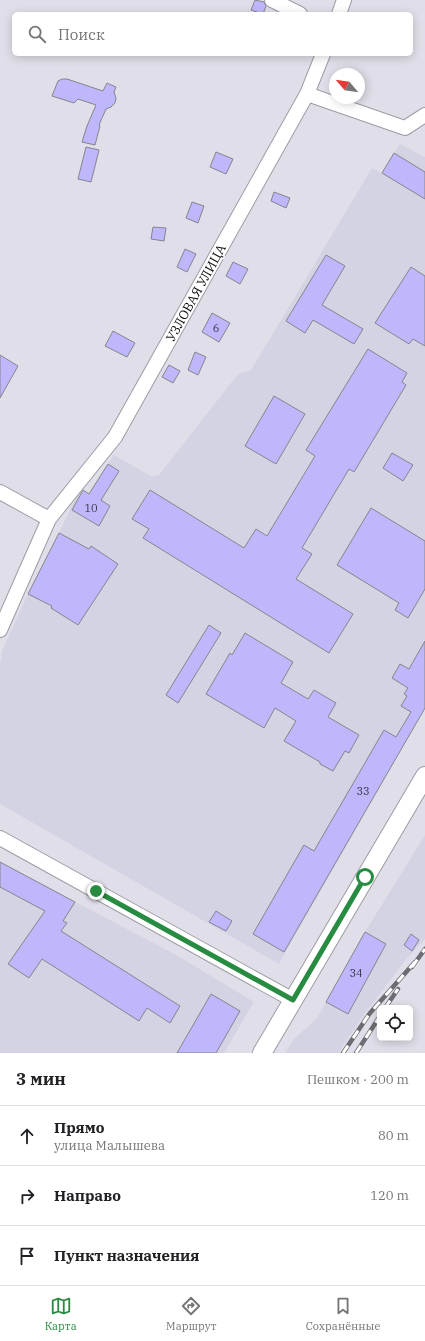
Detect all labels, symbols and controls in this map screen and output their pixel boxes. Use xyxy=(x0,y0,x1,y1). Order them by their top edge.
search box xyxy=(12,12,413,56)
icon: search xyxy=(26,23,48,45)
text: Поиск xyxy=(58,25,105,44)
north arrow xyxy=(329,68,365,104)
street label: УЗЛОВАЯ УЛИЦА xyxy=(162,241,230,345)
house number: 6 xyxy=(213,321,219,335)
house number: 10 xyxy=(84,501,98,515)
house number: 33 xyxy=(356,784,370,798)
route start xyxy=(356,868,374,886)
route end xyxy=(87,882,105,900)
house number: 34 xyxy=(349,966,363,980)
map controls xyxy=(377,1005,413,1041)
button: locate xyxy=(377,1005,413,1041)
text: 3 мин xyxy=(16,1068,66,1090)
text: Пешком · 200 m xyxy=(307,1071,409,1088)
text: Прямо xyxy=(54,1118,105,1137)
icon: ahead xyxy=(16,1125,38,1147)
text: 80 m xyxy=(378,1127,409,1144)
text: улица Малышева xyxy=(54,1137,165,1154)
icon: right xyxy=(16,1185,38,1207)
text: Направо xyxy=(54,1186,121,1205)
text: 120 m xyxy=(370,1187,409,1204)
icon: arrive xyxy=(16,1245,38,1267)
text: Пункт назначения xyxy=(54,1246,200,1265)
tab: Карта xyxy=(45,1295,77,1333)
tab: Маршрут xyxy=(166,1295,216,1333)
tab: Сохранённые xyxy=(306,1295,380,1333)

